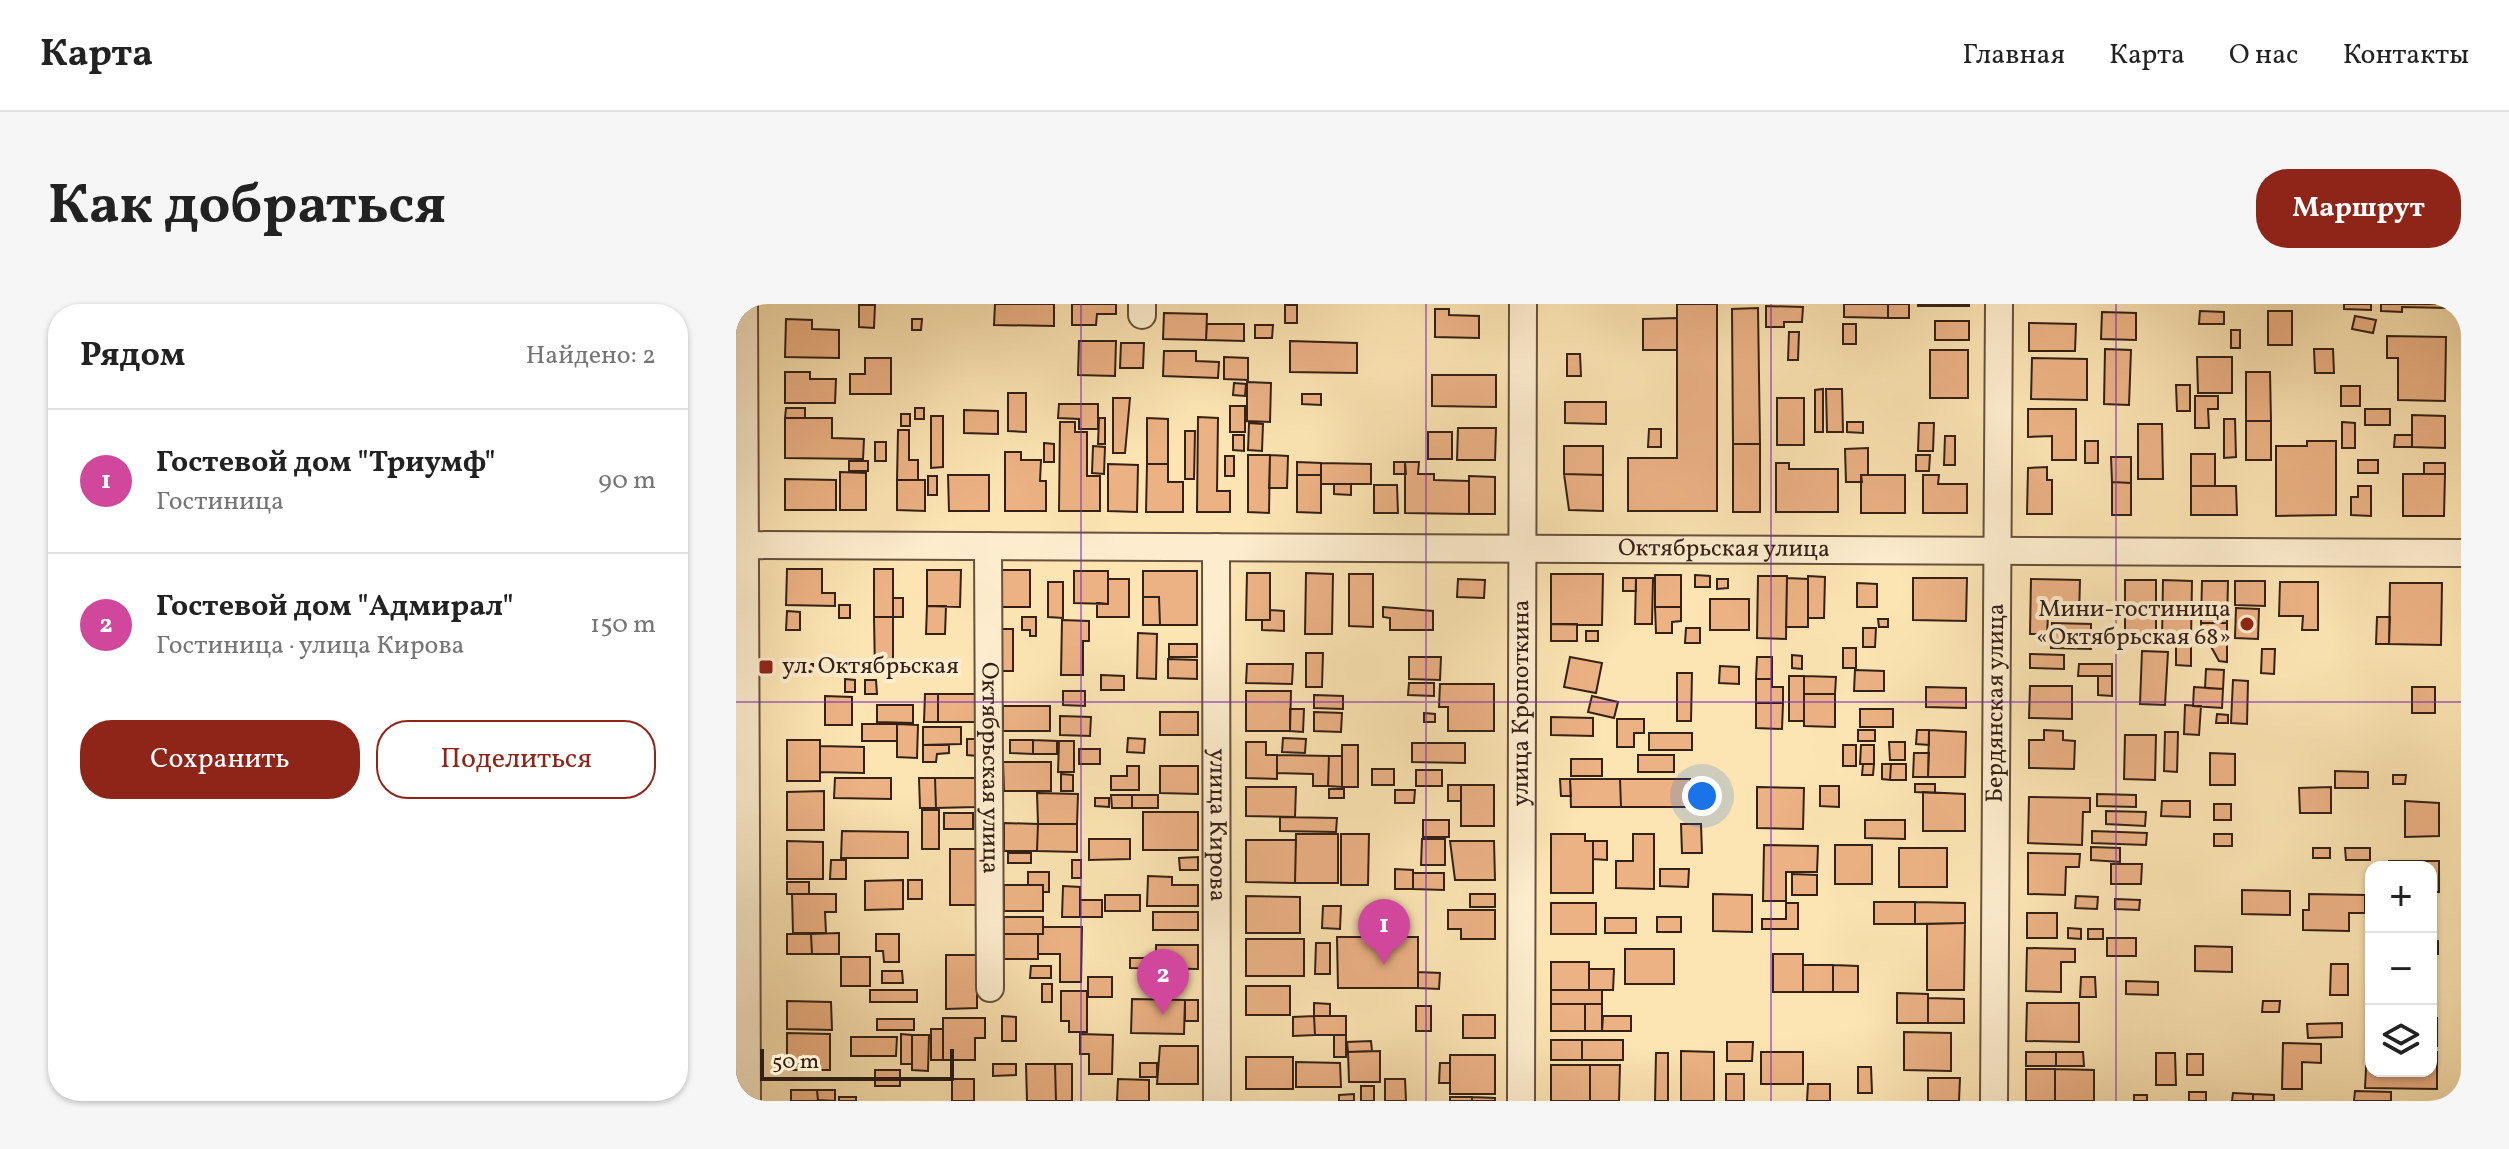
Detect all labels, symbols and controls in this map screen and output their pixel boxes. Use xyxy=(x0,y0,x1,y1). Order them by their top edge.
text: Карта xyxy=(40,29,153,82)
text: Главная xyxy=(1963,36,2065,75)
text: Карта xyxy=(2109,36,2185,75)
text: О нас xyxy=(2229,36,2299,75)
text: Контакты xyxy=(2343,36,2469,75)
text: Как добраться xyxy=(48,169,446,247)
button: Маршрут xyxy=(2256,169,2461,248)
text: Рядом xyxy=(80,333,185,380)
text: Найдено: 2 xyxy=(526,338,656,374)
text: Гостевой дом "Триумф" xyxy=(156,442,496,484)
text: 1 xyxy=(101,463,111,499)
text: 90 m xyxy=(598,463,656,499)
text: Гостиница xyxy=(156,484,284,520)
street label: Октябрьская улица xyxy=(1618,532,1830,567)
text: Гостевой дом "Адмирал" xyxy=(156,586,514,628)
place label: Мини-гостиница «Октябрьская 68» xyxy=(2036,593,2231,655)
street label: улица Кропоткина xyxy=(1505,599,1539,807)
street label: Бердянская улица xyxy=(1979,603,2014,803)
text: 2 xyxy=(99,607,113,643)
text: 150 m xyxy=(590,607,656,643)
marker: Мини-гостиница «Октябрьская 68» xyxy=(2238,615,2256,633)
text: Гостиница · улица Кирова xyxy=(156,628,465,664)
place label: ул. Октябрьская xyxy=(782,650,959,684)
marker: ул. Октябрьская xyxy=(757,658,775,676)
street label: Октябрьская улица xyxy=(972,662,1006,874)
button: Сохранить xyxy=(80,720,360,799)
button: Поделиться xyxy=(376,720,656,799)
street label: улица Кирова xyxy=(1199,748,1234,902)
your location xyxy=(1682,776,1722,816)
map controls xyxy=(2365,861,2437,1077)
button: + xyxy=(2365,861,2437,933)
pin: 1 xyxy=(1358,899,1410,965)
button: − xyxy=(2365,933,2437,1005)
pin: 2 xyxy=(1137,949,1189,1015)
button: layers xyxy=(2365,1005,2437,1077)
scale bar xyxy=(760,1045,954,1081)
text: 50 m xyxy=(772,1047,819,1078)

